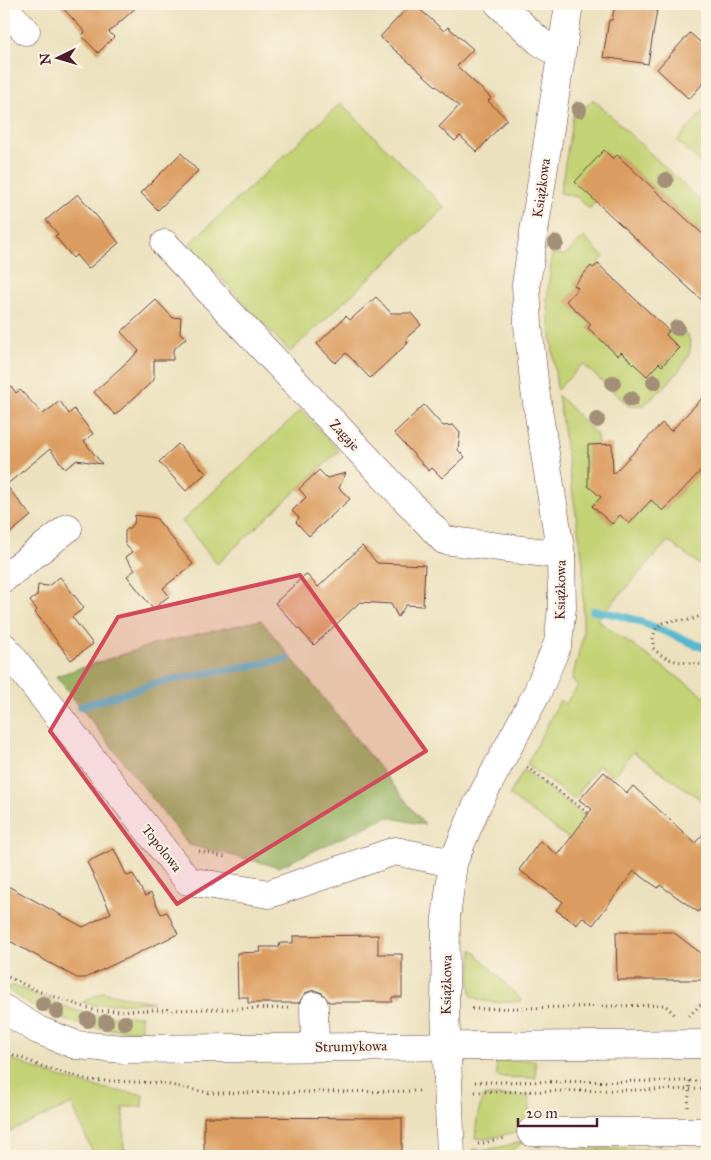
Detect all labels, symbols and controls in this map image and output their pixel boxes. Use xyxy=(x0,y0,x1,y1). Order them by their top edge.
north arrow xyxy=(32,32,82,82)
text: N xyxy=(37,52,55,66)
street label: Książkowa xyxy=(529,157,554,219)
street label: Zagaje xyxy=(326,416,363,455)
street label: Książkowa xyxy=(551,560,570,620)
street label: Topolowa xyxy=(138,821,185,876)
street label: Książkowa xyxy=(437,955,456,1015)
street label: Strumykowa xyxy=(315,1037,387,1056)
scale bar xyxy=(518,1095,597,1127)
text: 20 m xyxy=(526,1104,558,1122)

